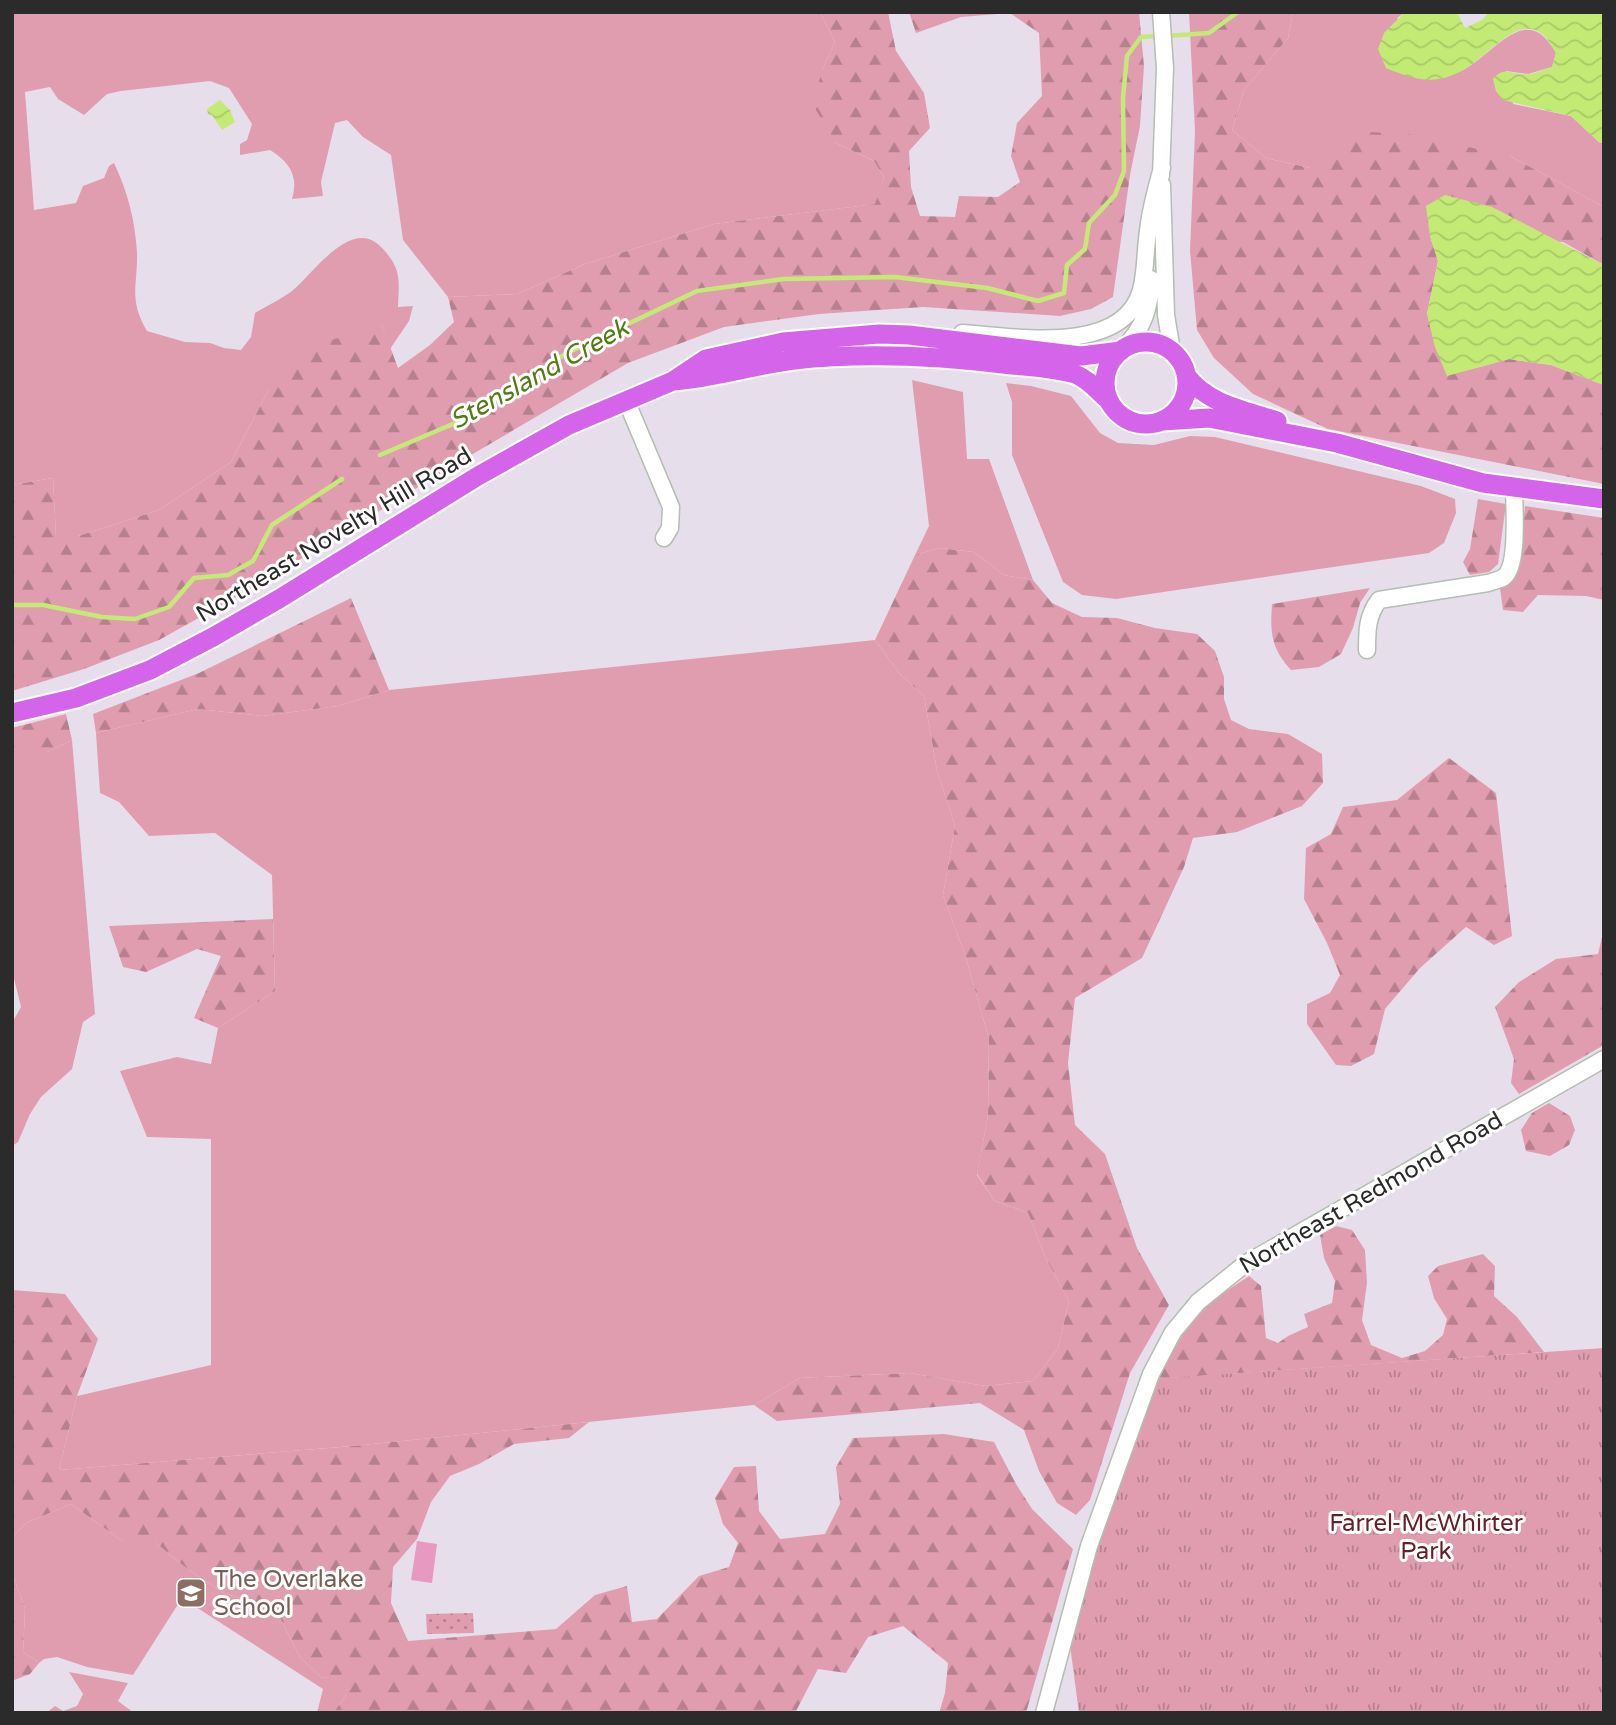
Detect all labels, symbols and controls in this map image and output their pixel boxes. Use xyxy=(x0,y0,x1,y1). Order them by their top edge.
water label: Stensland Creek xyxy=(444,311,635,436)
street label: Northeast Novelty Hill Road xyxy=(191,441,477,629)
street label: Northeast Redmond Road xyxy=(1234,1106,1508,1280)
park label: Farrel-McWhirter Park xyxy=(1329,1509,1524,1566)
place label: The Overlake School xyxy=(214,1565,364,1622)
school or university icon: The Overlake School xyxy=(174,1576,208,1610)

